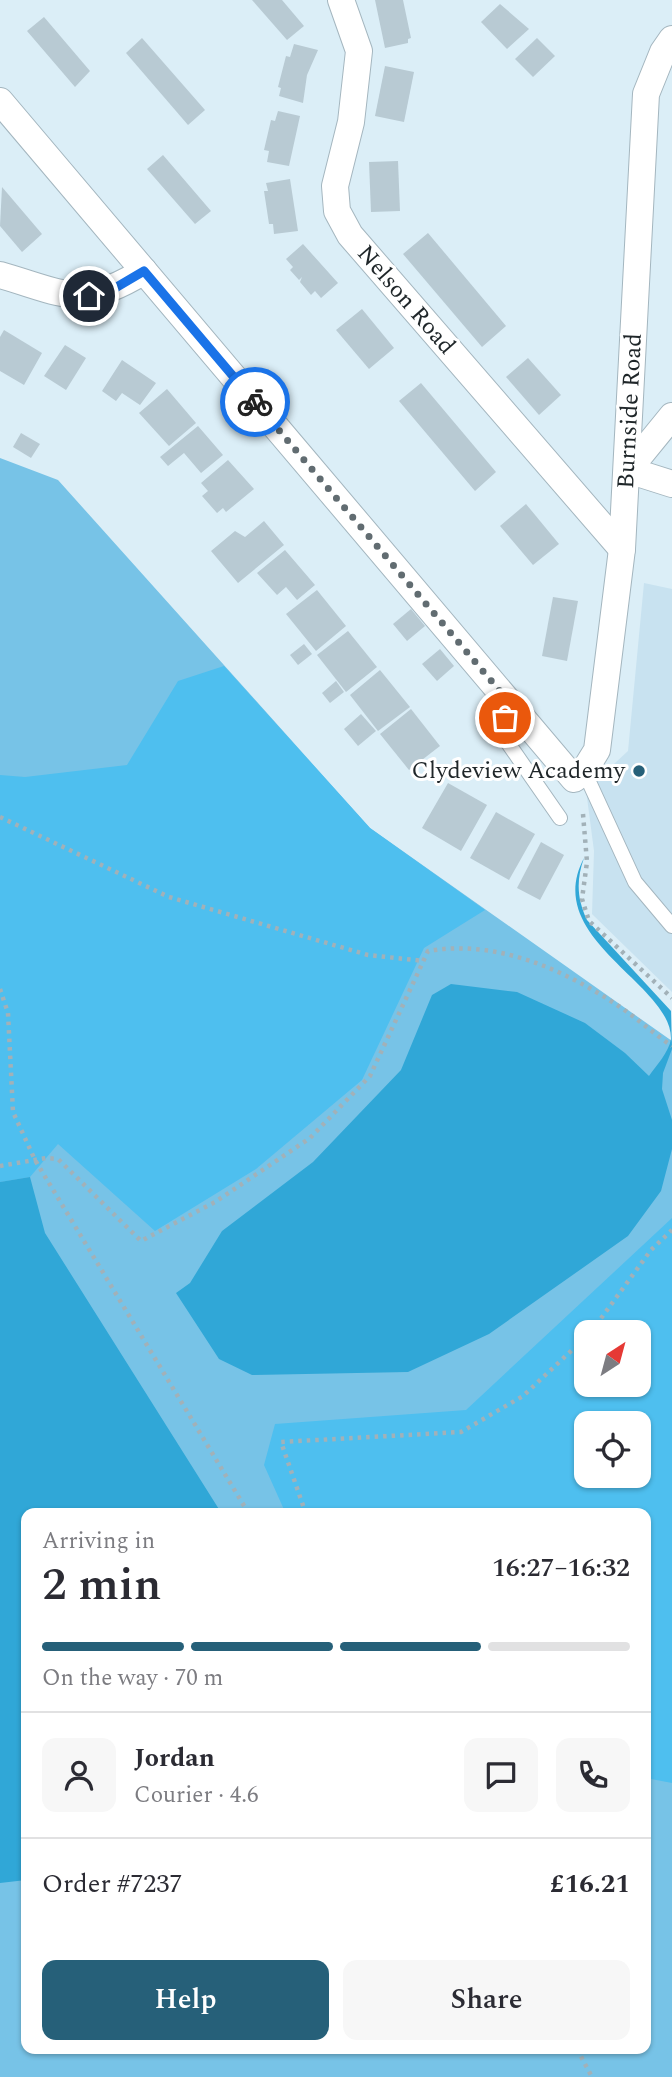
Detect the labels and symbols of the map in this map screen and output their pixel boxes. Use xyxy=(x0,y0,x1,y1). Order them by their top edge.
street label: Nelson Road xyxy=(348,237,464,363)
pin xyxy=(59,266,119,326)
street label: Burnside Road xyxy=(608,332,652,490)
courier xyxy=(220,367,290,437)
pin xyxy=(475,688,535,748)
place label: Clydeview Academy xyxy=(412,753,626,789)
marker: Clydeview Academy xyxy=(631,763,647,779)
north arrow xyxy=(574,1320,651,1396)

